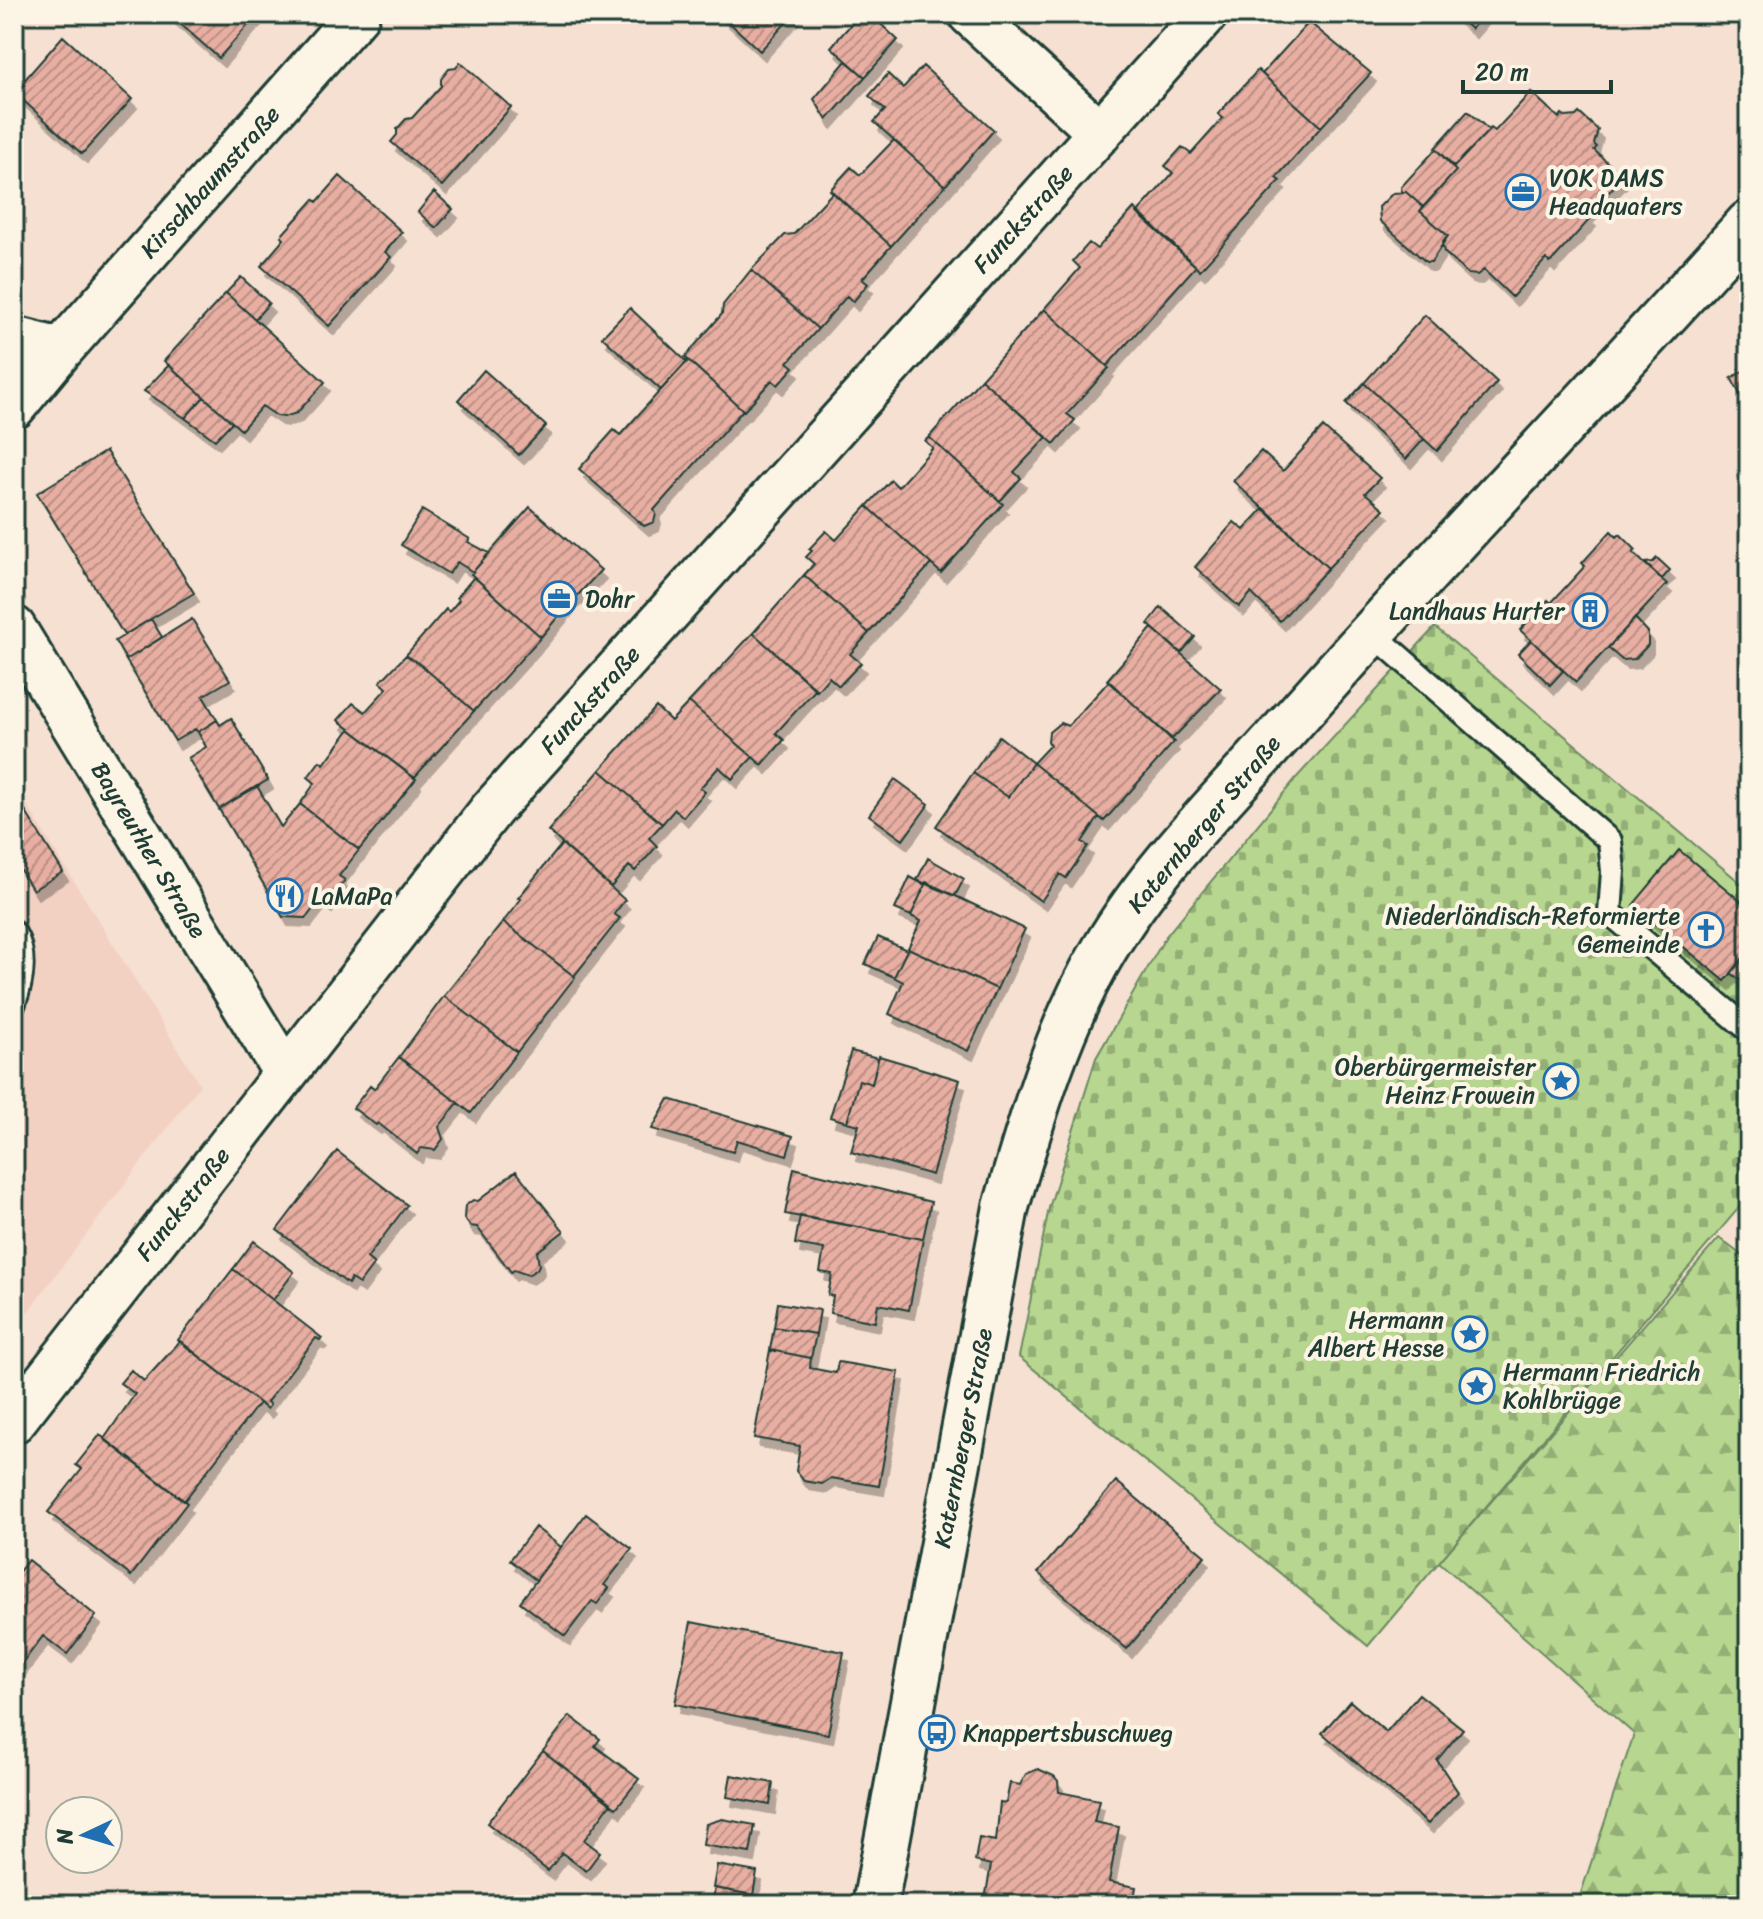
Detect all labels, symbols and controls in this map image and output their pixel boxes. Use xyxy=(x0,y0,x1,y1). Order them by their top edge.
scale bar xyxy=(1463,44,1611,94)
text: 20 m xyxy=(1475,51,1529,93)
street label: Kirschbaumstraße xyxy=(129,95,291,269)
street label: Funckstraße xyxy=(962,154,1084,284)
place label: VOK DAMS Headquaters xyxy=(1549,157,1683,227)
office icon: VOK DAMS Headquaters xyxy=(1504,173,1542,211)
place label: Dohr xyxy=(585,578,636,620)
office icon: Dohr xyxy=(540,580,578,618)
place label: Landhaus Hurter xyxy=(1389,590,1566,632)
building icon: Landhaus Hurter xyxy=(1571,592,1609,630)
street label: Funckstraße xyxy=(529,635,651,765)
street label: Katernberger Straße xyxy=(1116,725,1292,923)
street label: Bayreuther Straße xyxy=(79,753,219,947)
place label: LaMaPa xyxy=(311,875,393,917)
restaurant icon: LaMaPa xyxy=(266,877,304,915)
place label: Niederländisch-Reformierte Gemeinde xyxy=(1385,895,1680,965)
church icon: Niederländisch-Reformierte Gemeinde xyxy=(1687,911,1725,949)
place label: Oberbürgermeister Heinz Frowein xyxy=(1335,1046,1537,1116)
place icon: Oberbürgermeister Heinz Frowein xyxy=(1542,1062,1580,1100)
street label: Funckstraße xyxy=(125,1138,241,1270)
place label: Hermann Albert Hesse xyxy=(1307,1299,1444,1369)
place icon: Hermann Albert Hesse xyxy=(1451,1315,1489,1353)
street label: Katernberger Straße xyxy=(921,1324,1005,1551)
place label: Hermann Friedrich Kohlbrügge xyxy=(1503,1351,1700,1421)
place icon: Hermann Friedrich Kohlbrügge xyxy=(1458,1367,1496,1405)
place label: Knappertsbuschweg xyxy=(963,1712,1173,1754)
bus stop icon: Knappertsbuschweg xyxy=(918,1714,956,1752)
north arrow xyxy=(44,1795,124,1875)
text: N xyxy=(45,1827,85,1846)

